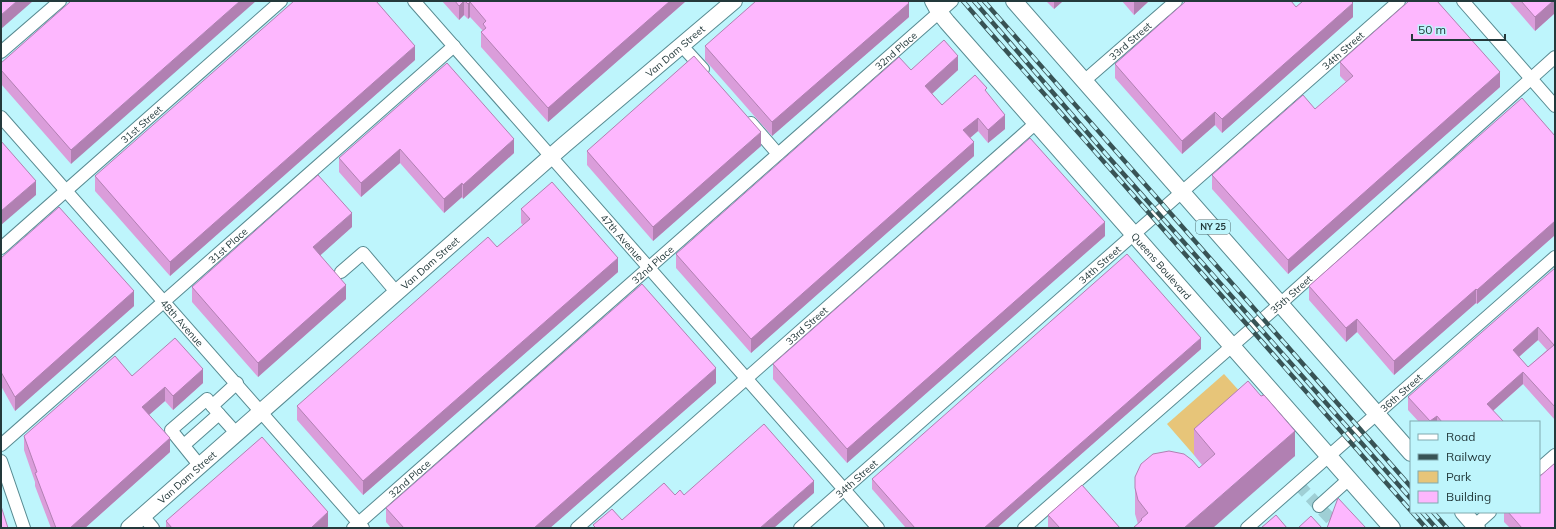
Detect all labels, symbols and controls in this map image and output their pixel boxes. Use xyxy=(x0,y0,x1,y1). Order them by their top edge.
scale bar xyxy=(1412,16,1505,42)
street label: 33rd Street xyxy=(1107,19,1155,63)
street label: Van Dam Street xyxy=(643,22,708,80)
text: 50 m xyxy=(1418,22,1446,37)
street label: 32nd Place xyxy=(872,29,920,73)
street label: 34th Street xyxy=(1319,29,1367,73)
street label: 31st Street xyxy=(118,103,165,146)
street label: 47th Avenue xyxy=(597,211,646,264)
road number: NY 25 xyxy=(1196,220,1230,234)
street label: 31st Place xyxy=(206,225,250,267)
street label: Queens Boulevard xyxy=(1128,230,1194,302)
street label: Van Dam Street xyxy=(398,234,463,293)
street label: 32nd Place xyxy=(629,243,677,287)
street label: 34th Street xyxy=(1076,243,1124,287)
street label: 35th Street xyxy=(1268,272,1315,317)
street label: 48th Avenue xyxy=(157,297,206,349)
street label: 33rd Street xyxy=(783,304,831,348)
street label: 36th Street xyxy=(1378,371,1425,415)
legend xyxy=(1410,421,1540,513)
text: Road xyxy=(1446,429,1475,444)
street label: Van Dam Street xyxy=(155,448,219,507)
text: Railway xyxy=(1446,449,1492,464)
street label: 32nd Place xyxy=(386,457,433,501)
street label: 34th Street xyxy=(833,457,881,501)
text: Park xyxy=(1446,469,1472,484)
text: Building xyxy=(1446,489,1491,504)

